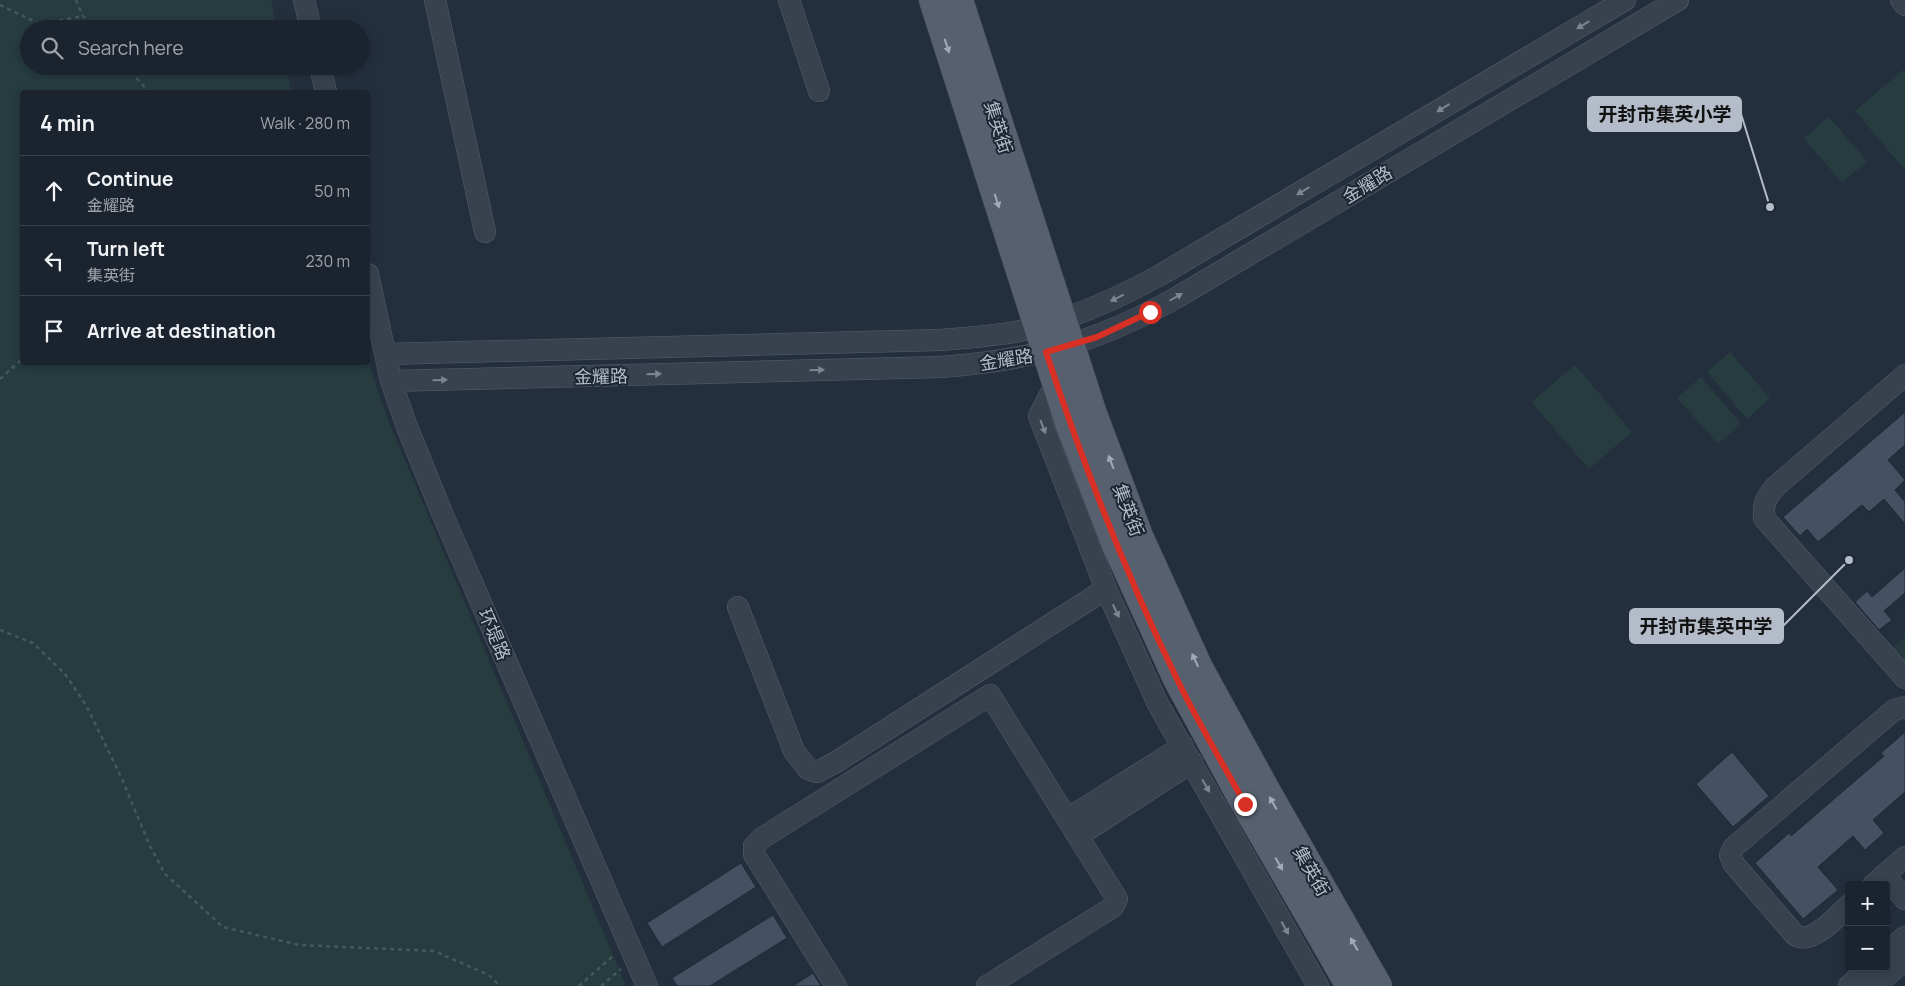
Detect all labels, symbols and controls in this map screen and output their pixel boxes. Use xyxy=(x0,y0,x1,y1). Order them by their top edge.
search box xyxy=(20,20,370,75)
one-way arrow xyxy=(1576,20,1589,29)
icon: search xyxy=(38,34,66,62)
text: Search here xyxy=(78,35,184,61)
one-way arrow xyxy=(944,39,952,54)
callout: 开封市集英小学 xyxy=(1588,97,1741,131)
street label: 集英街 xyxy=(979,98,1019,156)
text: 开封市集英小学 xyxy=(1598,101,1732,127)
one-way arrow xyxy=(1436,103,1449,112)
text: 4 min xyxy=(40,109,95,137)
text: Walk · 280 m xyxy=(260,112,350,134)
street label: 金耀路 xyxy=(1338,160,1396,208)
text: Continue xyxy=(87,166,173,192)
icon: ahead xyxy=(40,177,68,205)
text: 50 m xyxy=(314,180,350,202)
one-way arrow xyxy=(1297,186,1310,195)
text: 金耀路 xyxy=(87,194,135,216)
one-way arrow xyxy=(993,194,1001,209)
text: Turn left xyxy=(87,236,165,262)
icon: left xyxy=(40,247,68,275)
text: 230 m xyxy=(306,250,350,272)
text: 集英街 xyxy=(87,264,135,286)
one-way arrow xyxy=(1170,293,1183,302)
one-way arrow xyxy=(1110,294,1124,302)
route start xyxy=(1139,301,1162,324)
icon: arrive xyxy=(40,317,68,345)
text: Arrive at destination xyxy=(87,318,276,344)
street label: 金耀路 xyxy=(977,343,1035,375)
street label: 金耀路 xyxy=(574,364,628,388)
one-way arrow xyxy=(809,366,825,374)
one-way arrow xyxy=(647,370,663,378)
one-way arrow xyxy=(432,375,448,383)
one-way arrow xyxy=(1039,420,1047,435)
one-way arrow xyxy=(1107,455,1114,470)
street label: 集英街 xyxy=(1108,480,1150,540)
street label: 环堤路 xyxy=(473,604,517,664)
one-way arrow xyxy=(1112,604,1120,618)
callout: 开封市集英中学 xyxy=(1630,609,1783,643)
text: 开封市集英中学 xyxy=(1639,613,1773,639)
one-way arrow xyxy=(1191,653,1199,667)
one-way arrow xyxy=(1202,779,1210,793)
route end xyxy=(1234,793,1257,816)
one-way arrow xyxy=(1269,796,1278,809)
street label: 集英街 xyxy=(1288,842,1336,900)
one-way arrow xyxy=(1275,857,1284,870)
map controls xyxy=(1845,881,1890,971)
button: + xyxy=(1845,881,1890,926)
one-way arrow xyxy=(1281,921,1290,934)
button: − xyxy=(1845,926,1890,971)
one-way arrow xyxy=(1350,936,1358,951)

